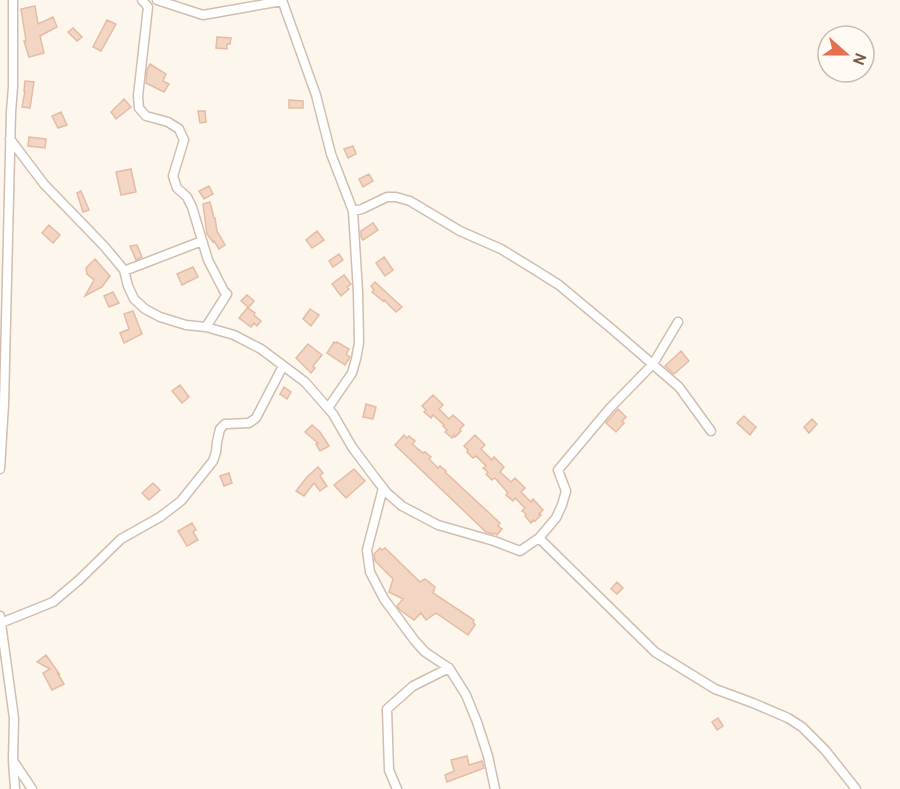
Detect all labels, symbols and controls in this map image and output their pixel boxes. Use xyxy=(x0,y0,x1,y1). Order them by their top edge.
north arrow xyxy=(816,24,876,84)
text: N xyxy=(847,50,870,68)

